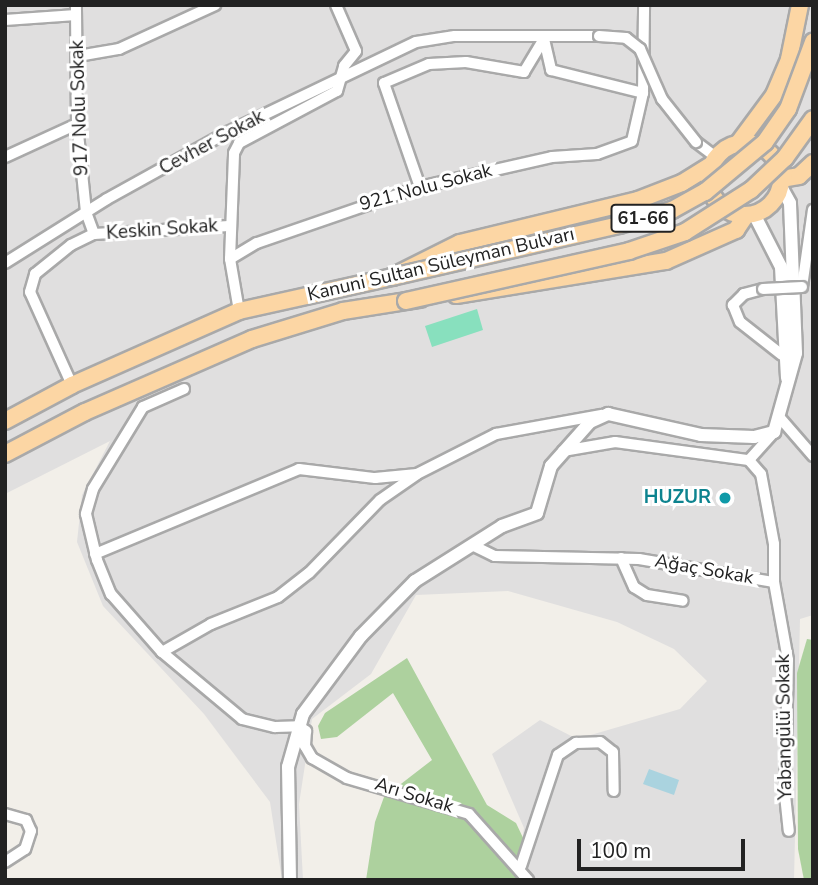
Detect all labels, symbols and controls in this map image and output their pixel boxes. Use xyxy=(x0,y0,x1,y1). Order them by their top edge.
street label: 917 Nolu Sokak xyxy=(66,40,94,176)
street label: Cevher Sokak xyxy=(156,106,268,180)
street label: 921 Nolu Sokak xyxy=(357,159,495,217)
road number: 61-66 xyxy=(610,204,676,232)
street label: Keskin Sokak xyxy=(105,215,219,245)
street label: Kanuni Sultan Süleyman Bulvarı xyxy=(305,223,577,307)
place label: HUZUR xyxy=(644,487,711,509)
marker: HUZUR xyxy=(717,490,733,506)
street label: Ağaç Sokak xyxy=(653,550,755,590)
street label: Yabangülü Sokak xyxy=(772,654,798,800)
street label: Arı Sokak xyxy=(372,773,456,819)
scale bar xyxy=(580,826,748,870)
text: 100 m xyxy=(590,837,651,865)

